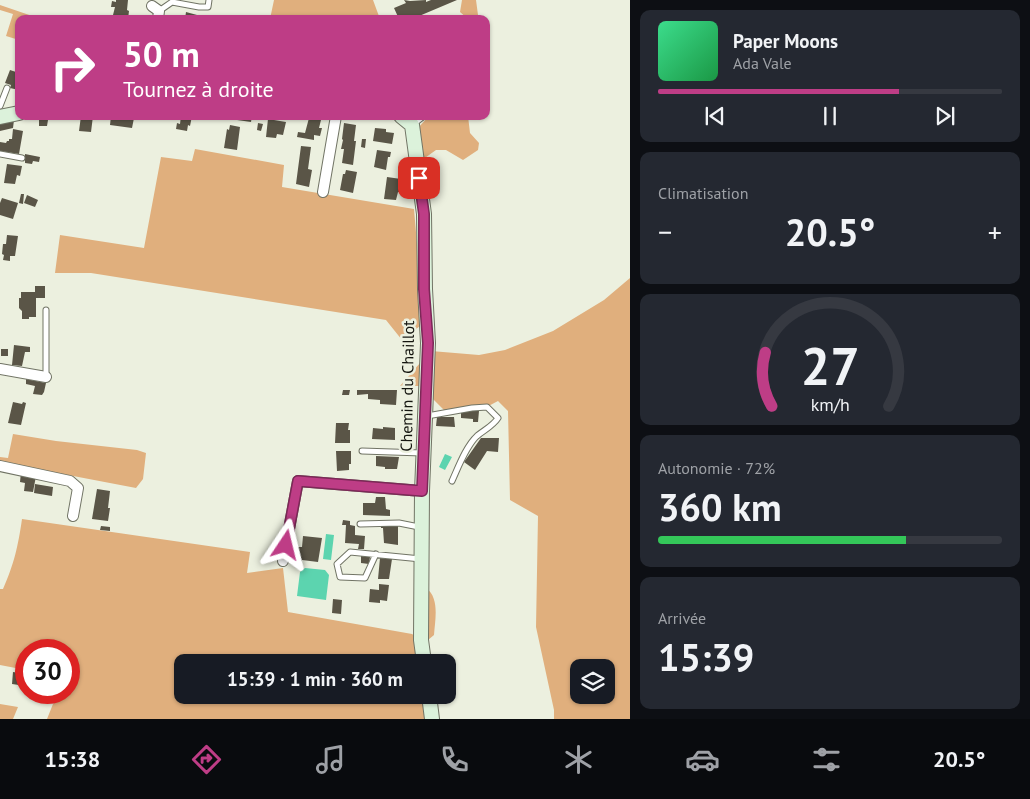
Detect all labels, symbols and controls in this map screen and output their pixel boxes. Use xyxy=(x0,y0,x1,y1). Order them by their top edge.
text: Paper Moons xyxy=(733,29,838,53)
text: 50 m xyxy=(123,31,200,77)
icon: right xyxy=(40,35,105,100)
text: Ada Vale xyxy=(733,53,792,73)
text: Tournez à droite xyxy=(123,75,274,103)
icon: previous xyxy=(701,102,729,130)
icon: pause xyxy=(816,102,844,130)
icon: next xyxy=(931,102,959,130)
pin xyxy=(398,157,440,199)
icon: arrive xyxy=(405,164,433,192)
text: Climatisation xyxy=(658,183,748,203)
text: 20.5° xyxy=(785,207,875,256)
text: − xyxy=(658,213,672,250)
text: + xyxy=(988,213,1002,250)
street label: Chemin du Chaillot xyxy=(396,320,418,452)
text: 27 xyxy=(801,332,859,399)
text: km/h xyxy=(810,393,850,416)
text: Autonomie · 72% xyxy=(658,458,775,478)
text: 360 km xyxy=(658,482,782,531)
position arrow xyxy=(259,518,311,570)
text: Arrivée xyxy=(658,608,706,628)
text: 15:39 xyxy=(658,632,754,681)
speed limit sign: 30 xyxy=(15,639,80,704)
map controls xyxy=(570,659,615,704)
button: layers xyxy=(570,659,615,704)
text: 15:39 · 1 min · 360 m xyxy=(227,667,403,691)
icon: directions xyxy=(189,742,224,777)
icon: music xyxy=(313,742,348,777)
icon: phone xyxy=(437,742,472,777)
icon: climate xyxy=(561,742,596,777)
icon: car xyxy=(685,742,720,777)
icon: filters xyxy=(809,742,844,777)
text: 15:38 xyxy=(44,745,100,773)
text: 20.5° xyxy=(933,745,985,773)

